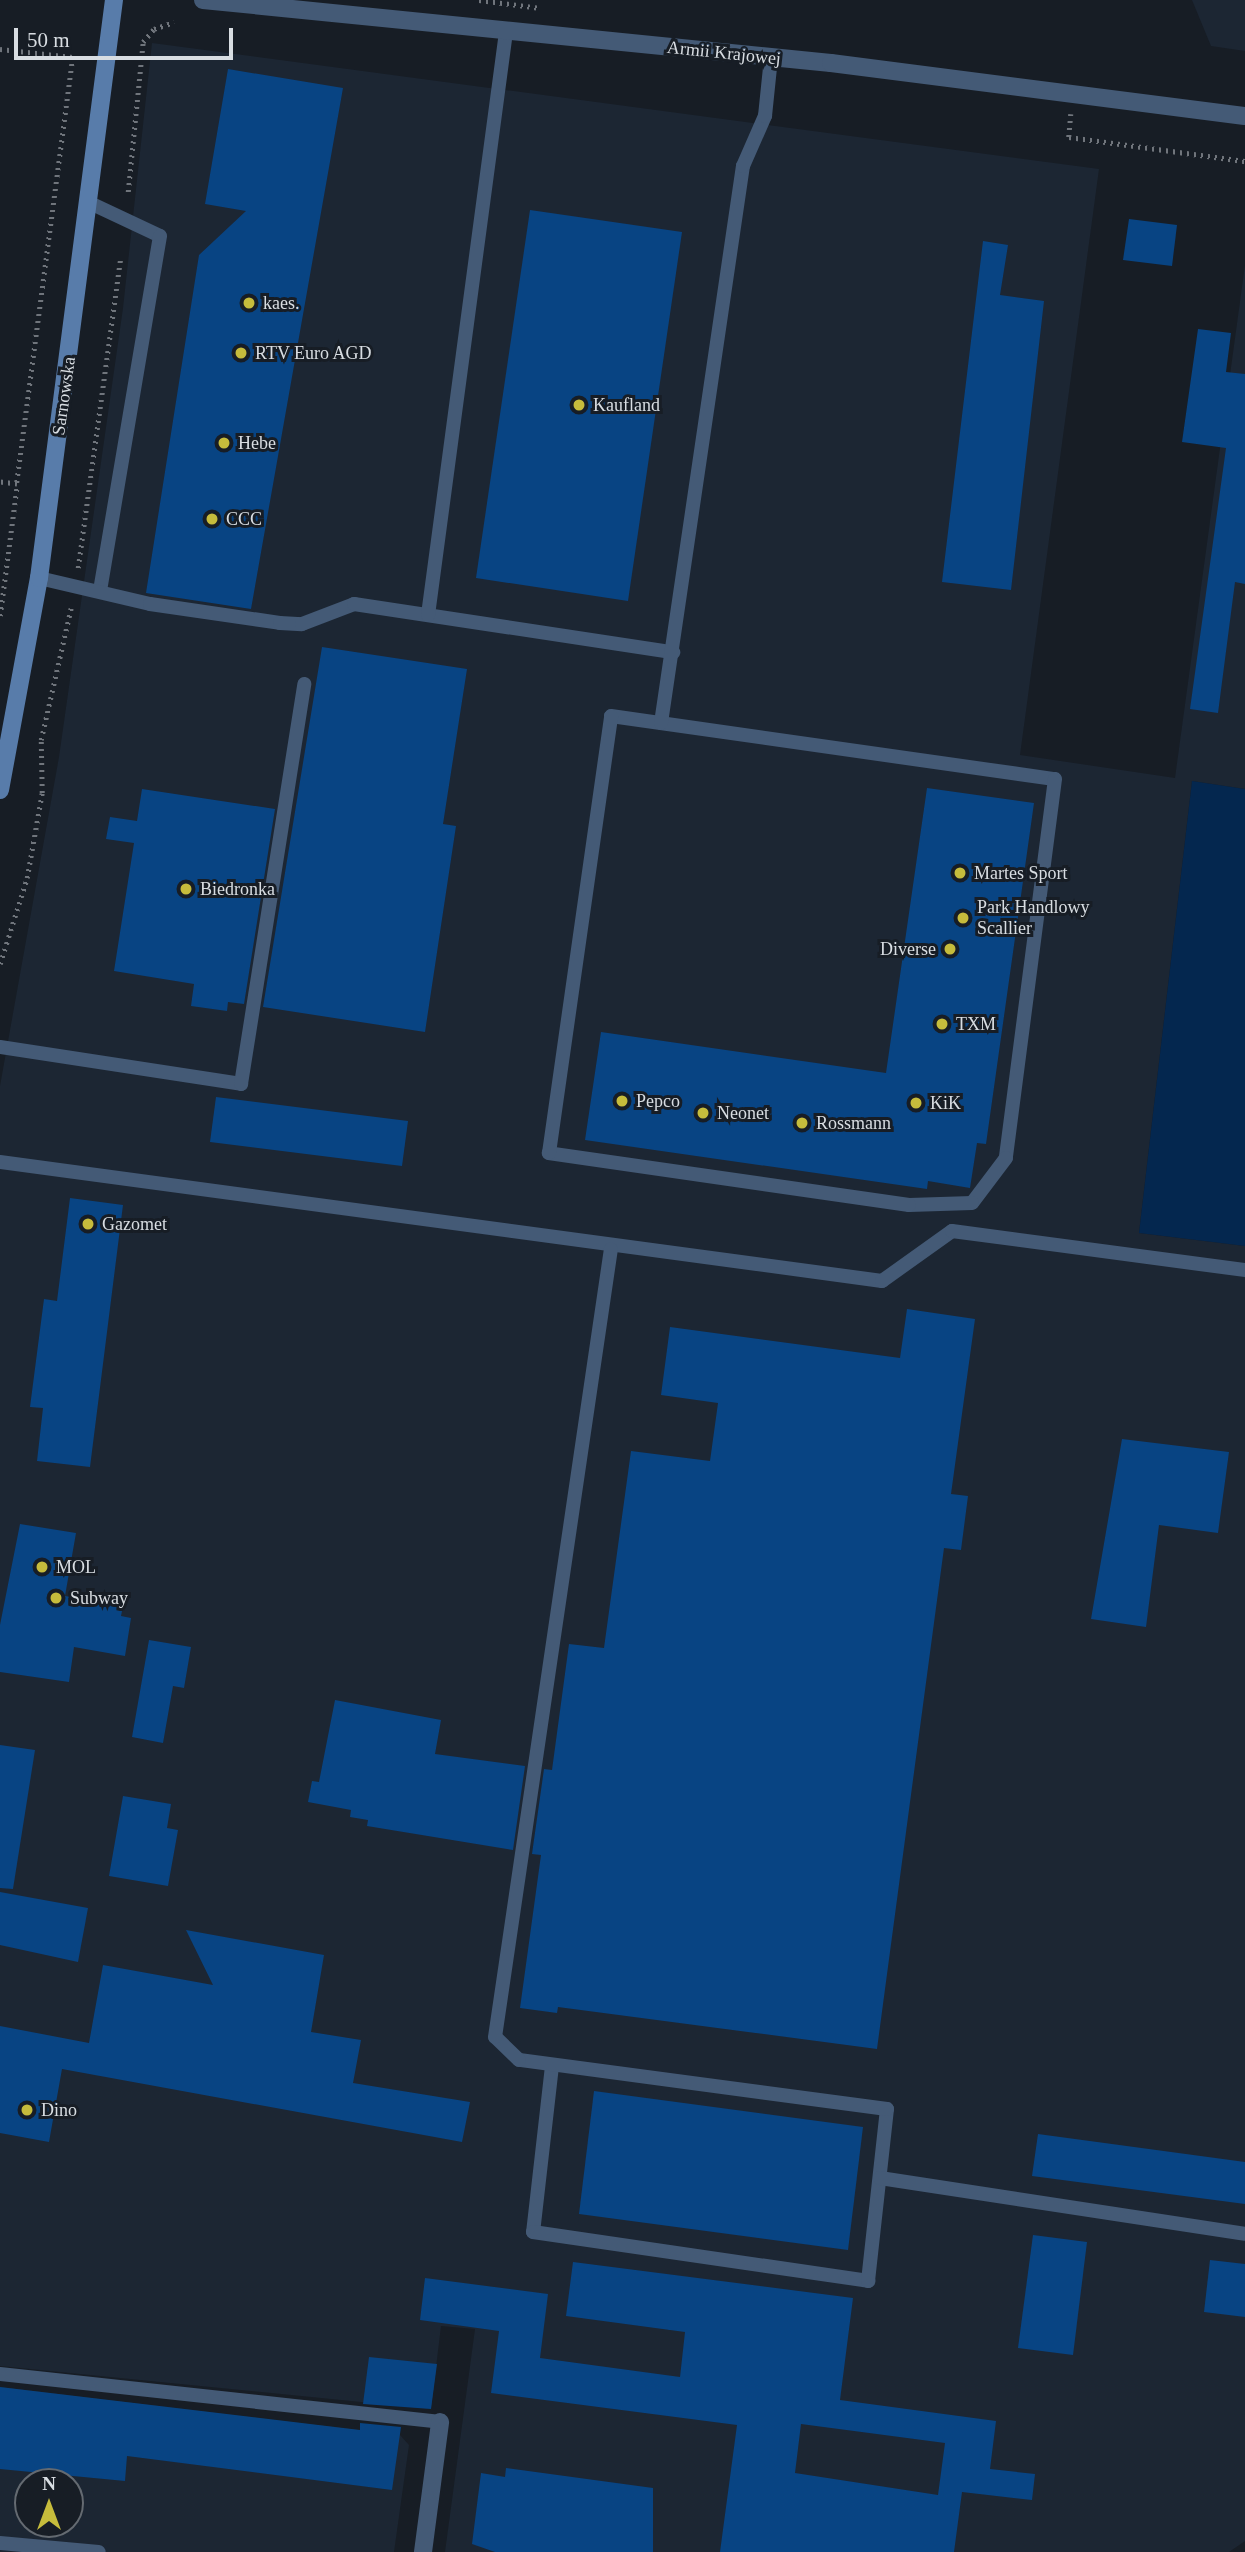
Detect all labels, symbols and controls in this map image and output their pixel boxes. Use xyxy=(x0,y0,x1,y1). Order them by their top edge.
scale bar xyxy=(18,14,236,58)
text: 50 m xyxy=(27,28,70,52)
street label: Armii Krajowej xyxy=(666,36,782,70)
place label: kaes. xyxy=(263,292,299,314)
marker: kaes. xyxy=(241,295,257,311)
place label: RTV Euro AGD xyxy=(255,342,373,364)
marker: RTV Euro AGD xyxy=(233,345,249,361)
street label: Sarnowska xyxy=(48,355,80,437)
place label: Kaufland xyxy=(593,394,660,416)
marker: Kaufland xyxy=(571,397,587,413)
place label: Hebe xyxy=(238,432,276,454)
marker: Hebe xyxy=(216,435,232,451)
place label: CCC xyxy=(226,508,262,530)
marker: CCC xyxy=(204,511,220,527)
place label: Martes Sport xyxy=(974,862,1067,884)
marker: Martes Sport xyxy=(952,865,968,881)
place label: Biedronka xyxy=(200,878,275,900)
marker: Biedronka xyxy=(178,881,194,897)
place label: Park Handlowy Scallier xyxy=(977,897,1089,940)
marker: Park Handlowy Scallier xyxy=(955,910,971,926)
place label: Diverse xyxy=(880,938,936,960)
marker: Diverse xyxy=(942,941,958,957)
place label: TXM xyxy=(956,1013,996,1035)
marker: TXM xyxy=(934,1016,950,1032)
place label: Pepco xyxy=(636,1090,680,1112)
place label: KiK xyxy=(930,1092,961,1114)
marker: Pepco xyxy=(614,1093,630,1109)
marker: KiK xyxy=(908,1095,924,1111)
place label: Neonet xyxy=(717,1102,769,1124)
marker: Neonet xyxy=(695,1105,711,1121)
place label: Rossmann xyxy=(816,1112,891,1134)
marker: Rossmann xyxy=(794,1115,810,1131)
place label: Gazomet xyxy=(102,1213,167,1235)
marker: Gazomet xyxy=(80,1216,96,1232)
place label: MOL xyxy=(56,1556,96,1578)
marker: MOL xyxy=(34,1559,50,1575)
place label: Subway xyxy=(70,1587,128,1609)
marker: Subway xyxy=(48,1590,64,1606)
place label: Dino xyxy=(41,2099,77,2121)
marker: Dino xyxy=(19,2102,35,2118)
north arrow xyxy=(14,2468,84,2538)
text: N xyxy=(42,2473,56,2494)

